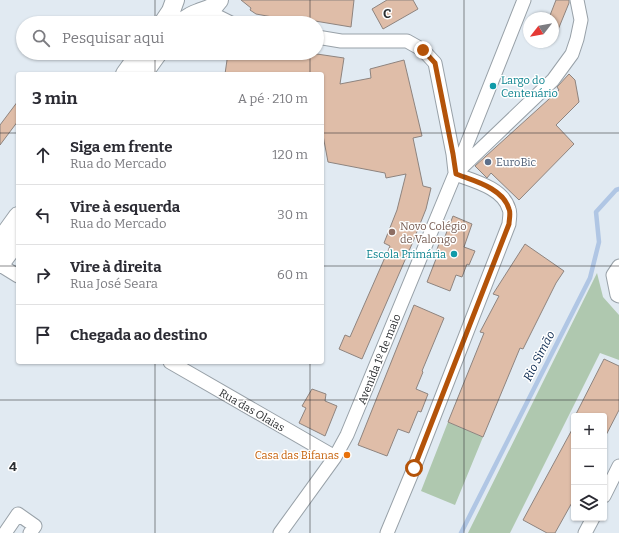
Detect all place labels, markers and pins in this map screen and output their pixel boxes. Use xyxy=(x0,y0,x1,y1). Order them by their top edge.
place label: Largo do Centenário xyxy=(501,74,558,100)
marker: Largo do Centenário xyxy=(488,81,498,91)
place label: EuroBic xyxy=(496,156,537,169)
marker: EuroBic xyxy=(483,157,493,167)
place label: Novo Colégio de Valongo xyxy=(400,220,467,246)
marker: Novo Colégio de Valongo xyxy=(387,227,397,237)
place label: Escola Primária xyxy=(366,248,446,261)
marker: Escola Primária xyxy=(449,249,459,259)
place label: Casa das Bifanas xyxy=(255,449,339,462)
marker: Casa das Bifanas xyxy=(342,450,352,460)

